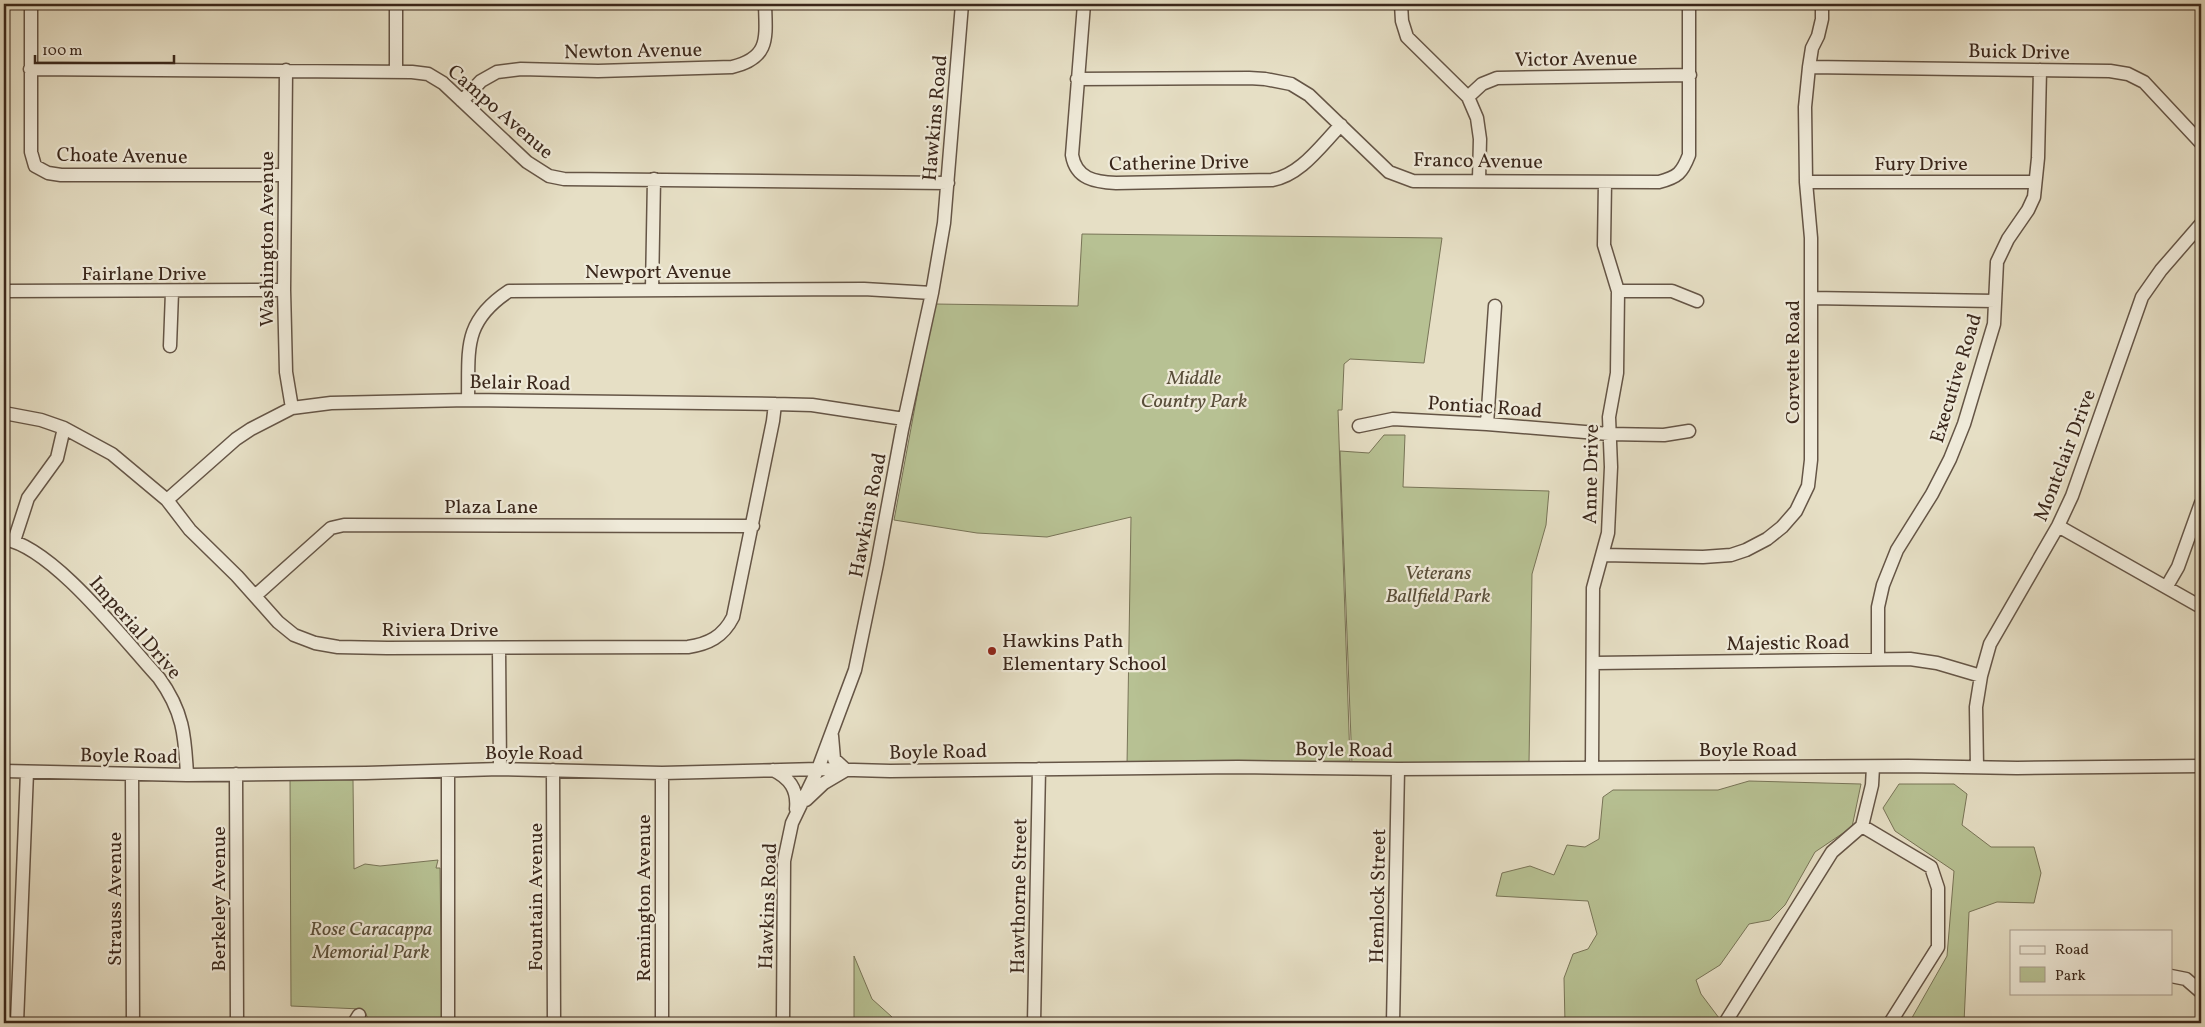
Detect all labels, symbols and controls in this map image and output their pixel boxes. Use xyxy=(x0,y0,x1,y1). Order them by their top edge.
scale bar xyxy=(35,32,174,64)
street label: Newton Avenue xyxy=(564,37,702,67)
street label: Buick Drive xyxy=(1968,38,2070,68)
text: 100 m xyxy=(42,41,82,62)
street label: Victor Avenue xyxy=(1514,45,1638,75)
street label: Hawkins Road xyxy=(917,54,955,182)
street label: Campo Avenue xyxy=(441,59,559,166)
street label: Choate Avenue xyxy=(56,142,188,172)
street label: Franco Avenue xyxy=(1413,147,1543,177)
street label: Catherine Drive xyxy=(1109,149,1249,179)
street label: Washington Avenue xyxy=(254,151,282,327)
street label: Fury Drive xyxy=(1874,151,1968,179)
street label: Newport Avenue xyxy=(585,259,731,287)
street label: Fairlane Drive xyxy=(82,261,206,289)
street label: Corvette Road xyxy=(1780,300,1808,424)
street label: Executive Road xyxy=(1924,311,1990,447)
park label: Middle Country Park xyxy=(1141,365,1247,416)
street label: Belair Road xyxy=(469,369,571,399)
street label: Montclair Drive xyxy=(2028,386,2104,526)
street label: Pontiac Road xyxy=(1427,390,1543,426)
street label: Anne Drive xyxy=(1577,424,1607,524)
street label: Hawkins Road xyxy=(843,451,895,580)
street label: Plaza Lane xyxy=(444,494,538,522)
park label: Veterans Ballfield Park xyxy=(1385,560,1491,611)
street label: Imperial Drive xyxy=(82,570,187,686)
street label: Riviera Drive xyxy=(382,617,498,645)
place label: Hawkins Path Elementary School xyxy=(1002,628,1167,679)
street label: Majestic Road xyxy=(1726,629,1850,659)
marker: Hawkins Path Elementary School xyxy=(986,645,998,657)
street label: Boyle Road xyxy=(1295,736,1393,766)
street label: Boyle Road xyxy=(1699,737,1797,765)
street label: Boyle Road xyxy=(889,738,987,768)
street label: Boyle Road xyxy=(485,740,583,768)
street label: Boyle Road xyxy=(80,742,178,772)
street label: Remington Avenue xyxy=(631,814,659,982)
street label: Hawthorne Street xyxy=(1005,818,1035,974)
street label: Fountain Avenue xyxy=(523,823,551,971)
street label: Berkeley Avenue xyxy=(206,826,234,972)
street label: Hemlock Street xyxy=(1364,828,1394,964)
street label: Strauss Avenue xyxy=(102,832,130,966)
street label: Hawkins Road xyxy=(753,842,785,970)
park label: Rose Caracappa Memorial Park xyxy=(310,916,432,967)
legend xyxy=(2010,930,2172,994)
text: Road xyxy=(2055,940,2089,961)
text: Park xyxy=(2055,966,2086,987)

